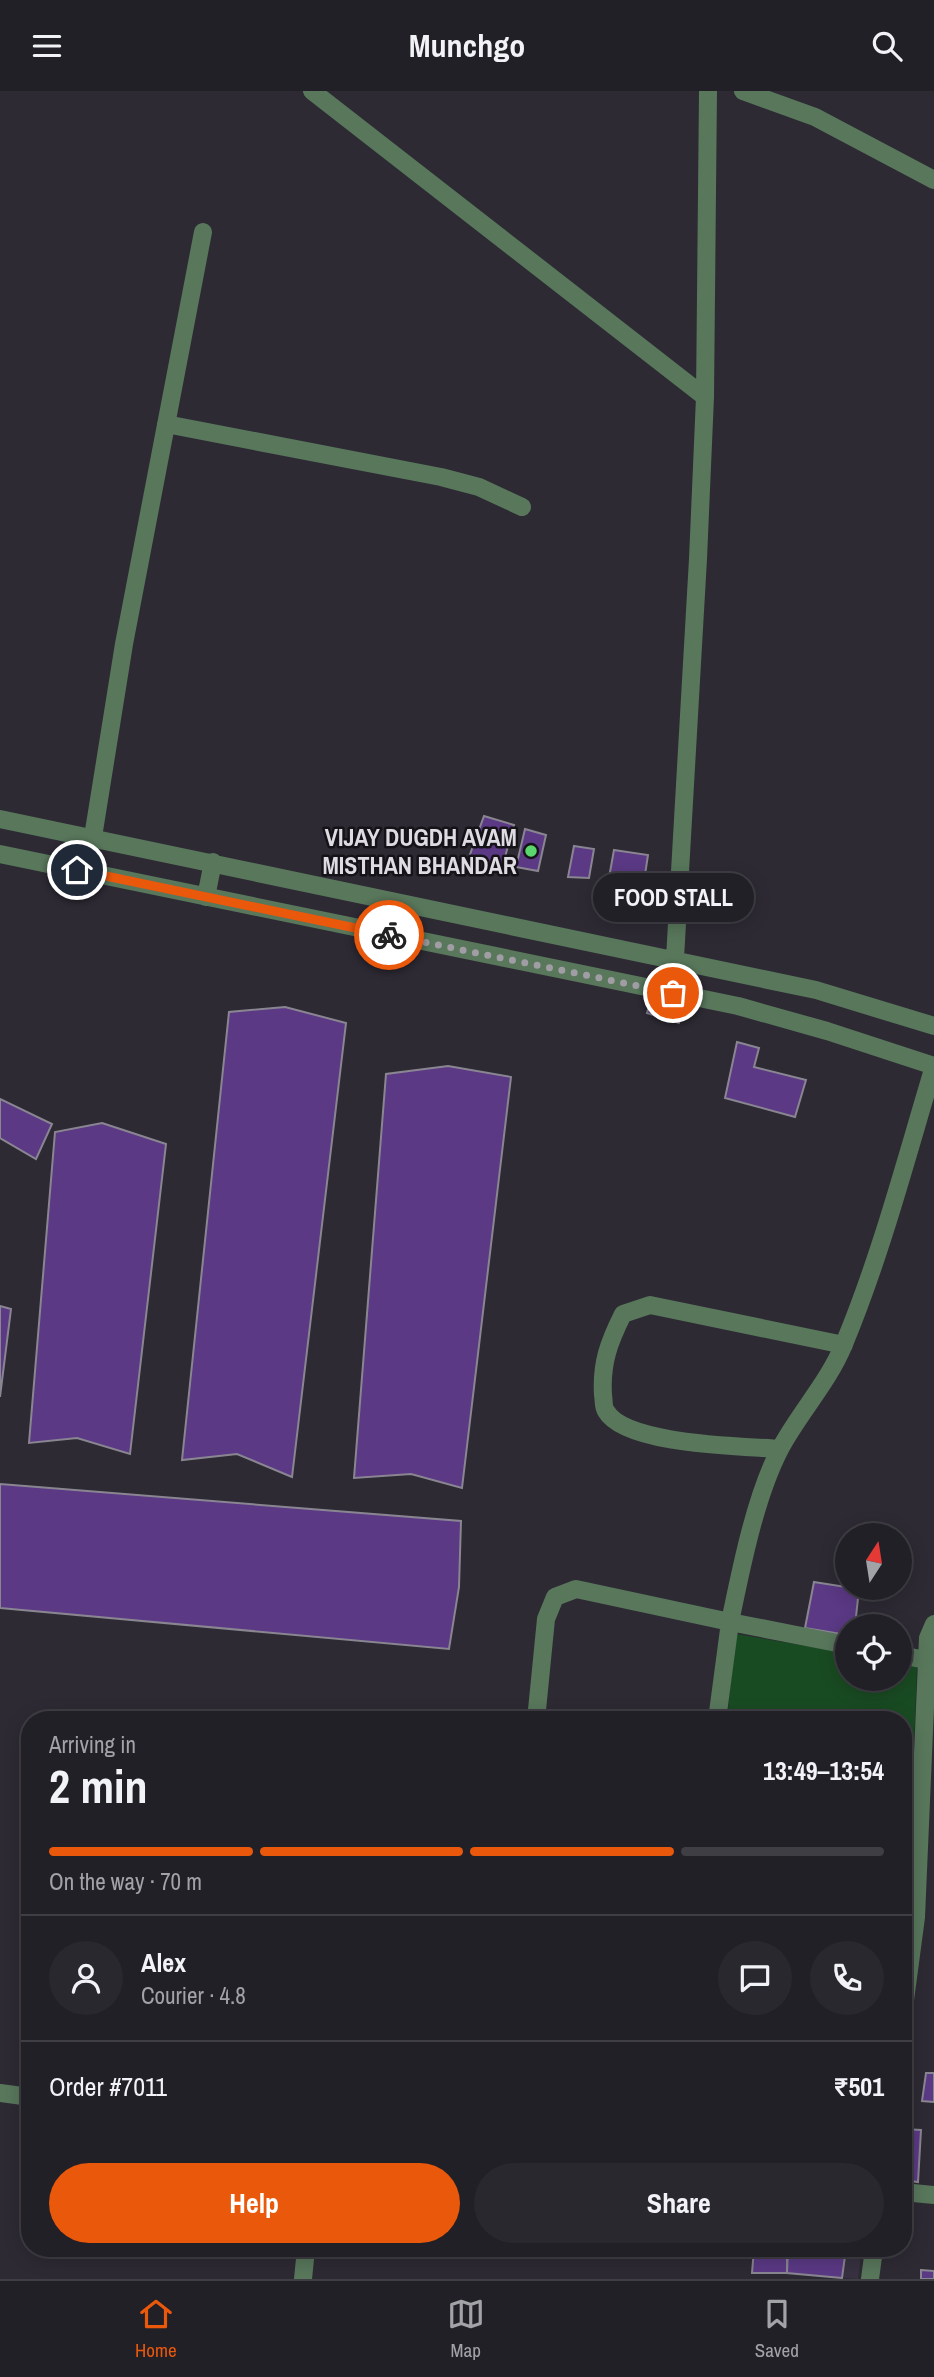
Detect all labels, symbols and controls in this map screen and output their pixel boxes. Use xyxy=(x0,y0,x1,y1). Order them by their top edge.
text: Munchgo xyxy=(409,24,525,67)
icon: menu xyxy=(28,27,66,65)
icon: search xyxy=(868,27,906,65)
place label: VIJAY DUGDH AVAM MISTHAN BHANDAR xyxy=(322,821,517,881)
pin xyxy=(47,840,107,900)
marker: VIJAY DUGDH AVAM MISTHAN BHANDAR xyxy=(523,843,539,859)
icon: home xyxy=(58,851,96,889)
callout: FOOD STALL xyxy=(592,874,754,923)
text: FOOD STALL xyxy=(614,882,733,913)
courier xyxy=(354,900,424,970)
icon: bike xyxy=(370,916,408,954)
pin xyxy=(643,963,703,1023)
icon: bag xyxy=(654,974,692,1012)
north arrow xyxy=(835,1523,912,1599)
map controls xyxy=(835,1523,912,1691)
button: locate xyxy=(835,1614,912,1691)
text: Arriving in xyxy=(49,1729,136,1760)
text: 13:49–13:54 xyxy=(763,1753,884,1788)
text: 2 min xyxy=(49,1755,148,1817)
text: On the way · 70 m xyxy=(49,1866,202,1897)
button: person xyxy=(49,1941,123,2015)
button: chat xyxy=(718,1941,792,2015)
button: phone xyxy=(810,1941,884,2015)
text: Alex xyxy=(141,1945,186,1980)
text: Courier · 4.8 xyxy=(141,1980,246,2011)
text: Order #7011 xyxy=(49,2069,167,2104)
text: ₹501 xyxy=(833,2069,884,2104)
button: Help xyxy=(49,2163,460,2243)
button: Share xyxy=(474,2163,884,2243)
tab: Home xyxy=(135,2295,177,2363)
tab: Map xyxy=(447,2295,485,2363)
tab: Saved xyxy=(755,2295,799,2363)

